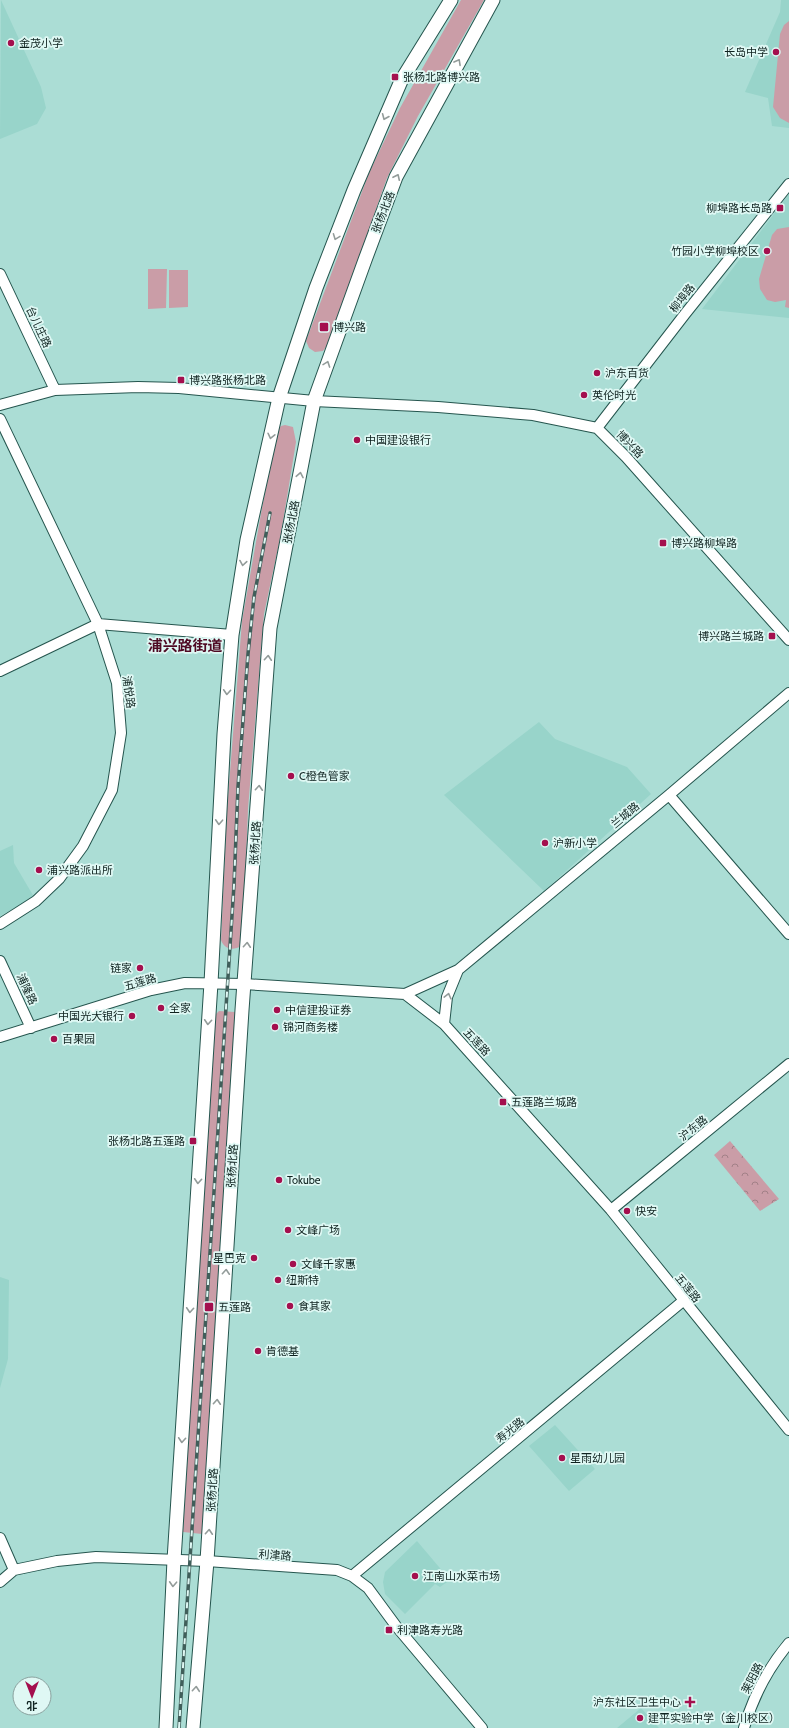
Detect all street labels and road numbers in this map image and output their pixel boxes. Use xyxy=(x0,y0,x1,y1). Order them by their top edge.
street label: 张杨北路 xyxy=(369,189,397,235)
street label: 柳埠路 xyxy=(666,281,698,315)
street label: 台儿庄路 xyxy=(23,304,55,350)
street label: 博兴路 xyxy=(614,427,646,461)
street label: 张杨北路 xyxy=(280,499,302,545)
street label: 浦悦路 xyxy=(120,675,138,709)
street label: 兰城路 xyxy=(608,799,642,831)
street label: 张杨北路 xyxy=(246,821,264,865)
street label: 浦隆路 xyxy=(14,971,40,1007)
street label: 五莲路 xyxy=(122,971,158,993)
street label: 五莲路 xyxy=(461,1025,493,1059)
street label: 沪东路 xyxy=(676,1112,710,1144)
street label: 张杨北路 xyxy=(223,1144,241,1188)
street label: 五莲路 xyxy=(672,1271,704,1305)
street label: 寿光路 xyxy=(493,1414,527,1446)
street label: 张杨北路 xyxy=(203,1468,221,1512)
street label: 利津路 xyxy=(258,1547,292,1563)
street label: 莱阳路 xyxy=(738,1660,766,1696)

